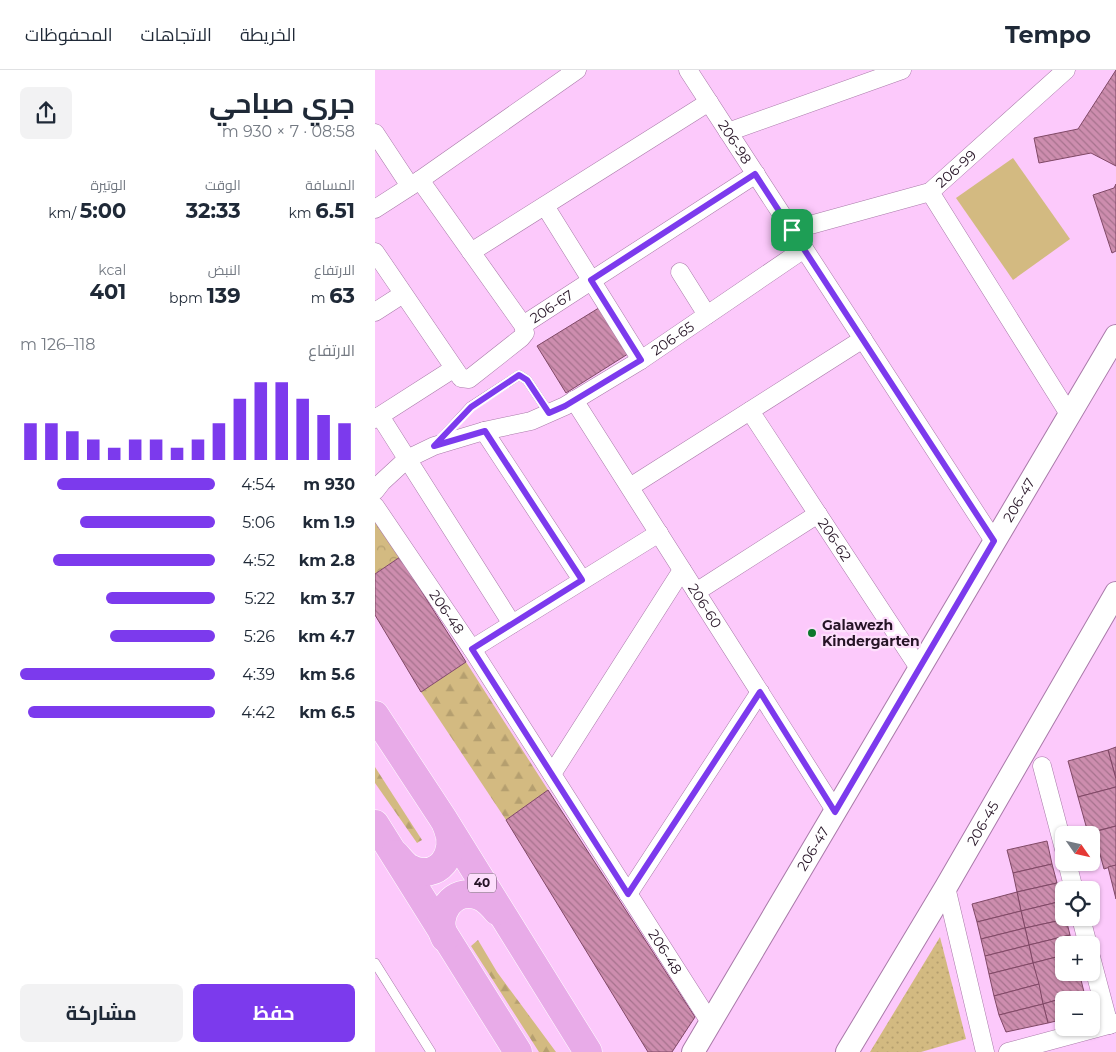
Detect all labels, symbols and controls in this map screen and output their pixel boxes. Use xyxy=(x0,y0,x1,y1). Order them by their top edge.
text: Tempo xyxy=(1005,20,1091,49)
text: المحفوظات xyxy=(25,24,113,46)
text: الاتجاهات xyxy=(141,24,212,46)
text: الخريطة xyxy=(240,24,296,46)
text: جري صباحي xyxy=(209,86,355,120)
button: share xyxy=(20,87,72,139)
street label: 206-98 xyxy=(714,117,756,167)
text: 08:58 · 7 × 930 m xyxy=(222,122,355,141)
street label: 206-99 xyxy=(932,146,980,192)
text: الوتيرة xyxy=(90,176,126,194)
text: الوقت xyxy=(205,176,241,194)
text: المسافة xyxy=(305,176,355,194)
text: 5:00 xyxy=(80,198,126,223)
text: 32:33 xyxy=(186,198,241,223)
text: 6.51 xyxy=(315,198,355,223)
text: /km xyxy=(48,204,80,222)
text: km xyxy=(288,204,315,222)
pin xyxy=(771,209,813,251)
icon: arrive xyxy=(778,216,806,244)
text: kcal xyxy=(98,261,126,279)
text: النبض xyxy=(208,261,241,279)
text: الارتفاع xyxy=(314,261,355,279)
text: 401 xyxy=(89,279,126,304)
text: 139 xyxy=(207,283,241,308)
text: 63 xyxy=(329,283,355,308)
street label: 206-67 xyxy=(527,286,577,327)
text: bpm xyxy=(169,289,207,307)
text: m xyxy=(311,289,329,307)
street label: 206-65 xyxy=(648,317,698,359)
text: 118–126 m xyxy=(20,335,96,354)
text: الارتفاع xyxy=(308,341,355,360)
text: 4:54 xyxy=(241,475,275,494)
text: 930 m xyxy=(303,475,355,494)
street label: 206-47 xyxy=(999,475,1039,525)
text: 5:06 xyxy=(242,513,275,532)
text: 1.9 km xyxy=(303,513,355,532)
street label: 206-62 xyxy=(814,515,855,565)
text: 4:52 xyxy=(243,551,275,570)
text: 2.8 km xyxy=(299,551,355,570)
street label: 206-60 xyxy=(684,580,726,631)
street label: 206-48 xyxy=(425,586,468,638)
text: 5:22 xyxy=(244,589,275,608)
text: 3.7 km xyxy=(300,589,355,608)
place label: Galawezh Kindergarten xyxy=(822,616,920,650)
text: 5:26 xyxy=(244,627,275,646)
text: 4.7 km xyxy=(298,627,355,646)
marker: Galawezh Kindergarten xyxy=(806,627,818,639)
text: 4:39 xyxy=(242,665,275,684)
text: 5.6 km xyxy=(300,665,355,684)
text: 4:42 xyxy=(241,703,275,722)
text: 6.5 km xyxy=(299,703,355,722)
street label: 206-45 xyxy=(963,798,1003,849)
street label: 206-47 xyxy=(793,824,833,874)
north arrow xyxy=(1055,826,1100,871)
map controls xyxy=(1055,826,1100,1036)
road number: 40 xyxy=(468,874,496,892)
button: locate xyxy=(1055,881,1100,926)
street label: 206-48 xyxy=(644,926,686,978)
button: + xyxy=(1055,936,1100,981)
button: مشاركة xyxy=(20,984,183,1042)
button: حفظ xyxy=(193,984,355,1042)
button: − xyxy=(1055,991,1100,1036)

